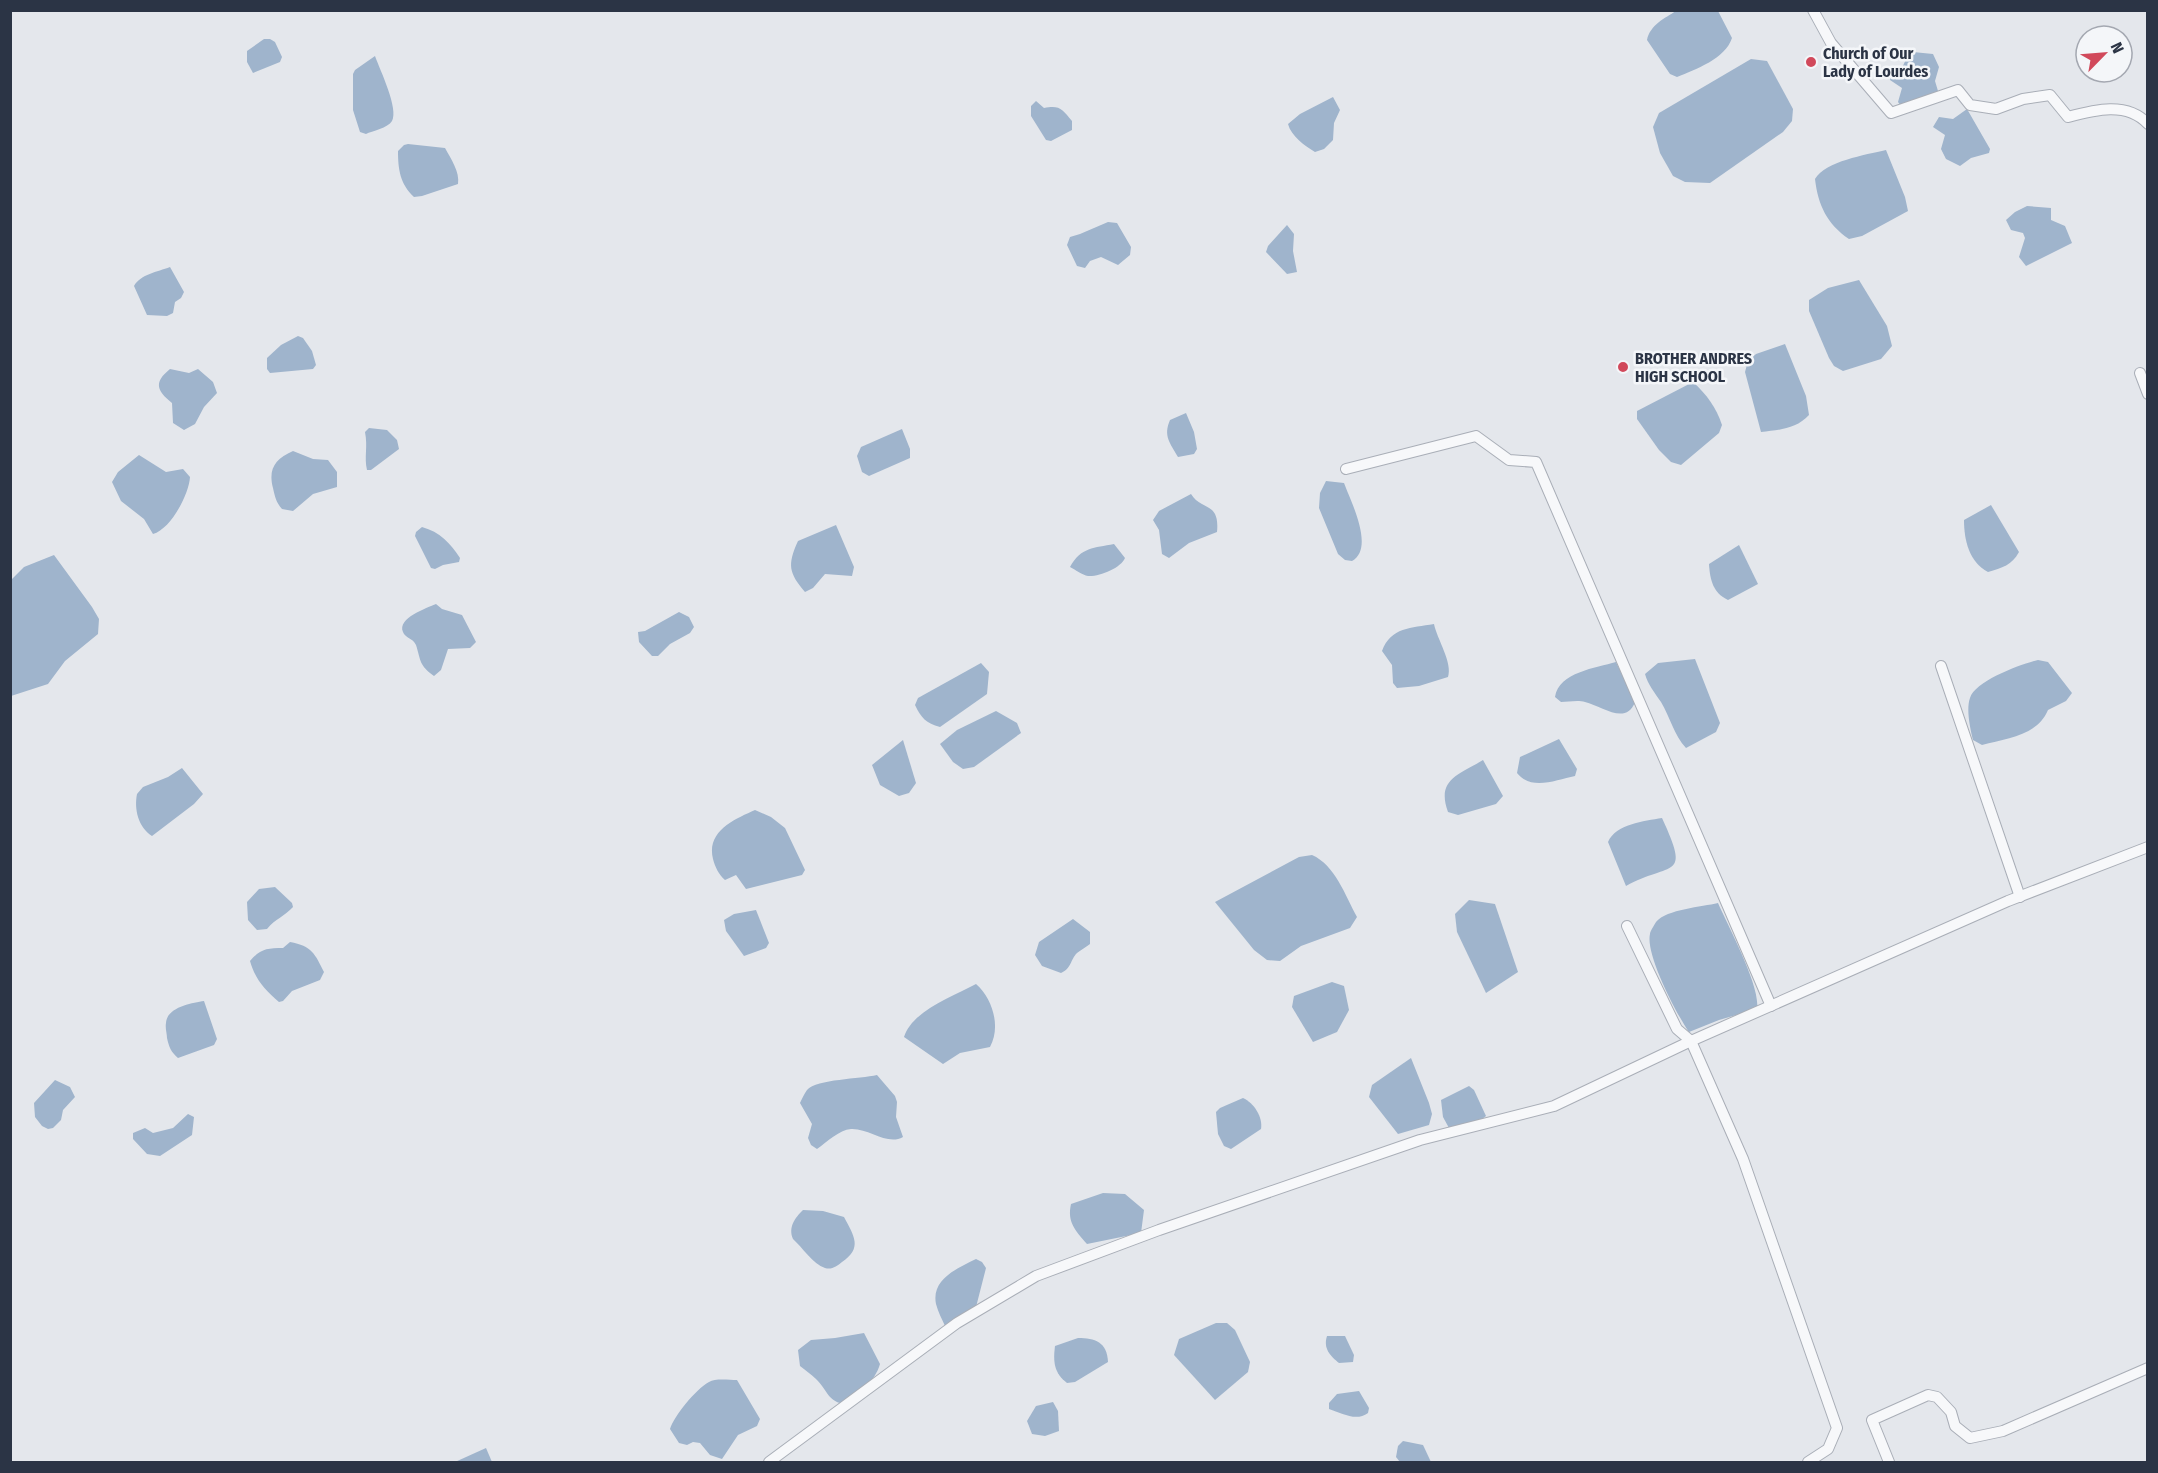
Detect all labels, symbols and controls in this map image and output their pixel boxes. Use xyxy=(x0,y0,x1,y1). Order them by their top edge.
north arrow xyxy=(2074,24,2134,84)
text: N xyxy=(2107,40,2128,56)
place label: Church of Our Lady of Lourdes xyxy=(1823,44,1928,81)
marker: Church of Our Lady of Lourdes xyxy=(1804,55,1818,69)
place label: BROTHER ANDRES HIGH SCHOOL xyxy=(1635,349,1752,386)
marker: BROTHER ANDRES HIGH SCHOOL xyxy=(1616,360,1630,374)

